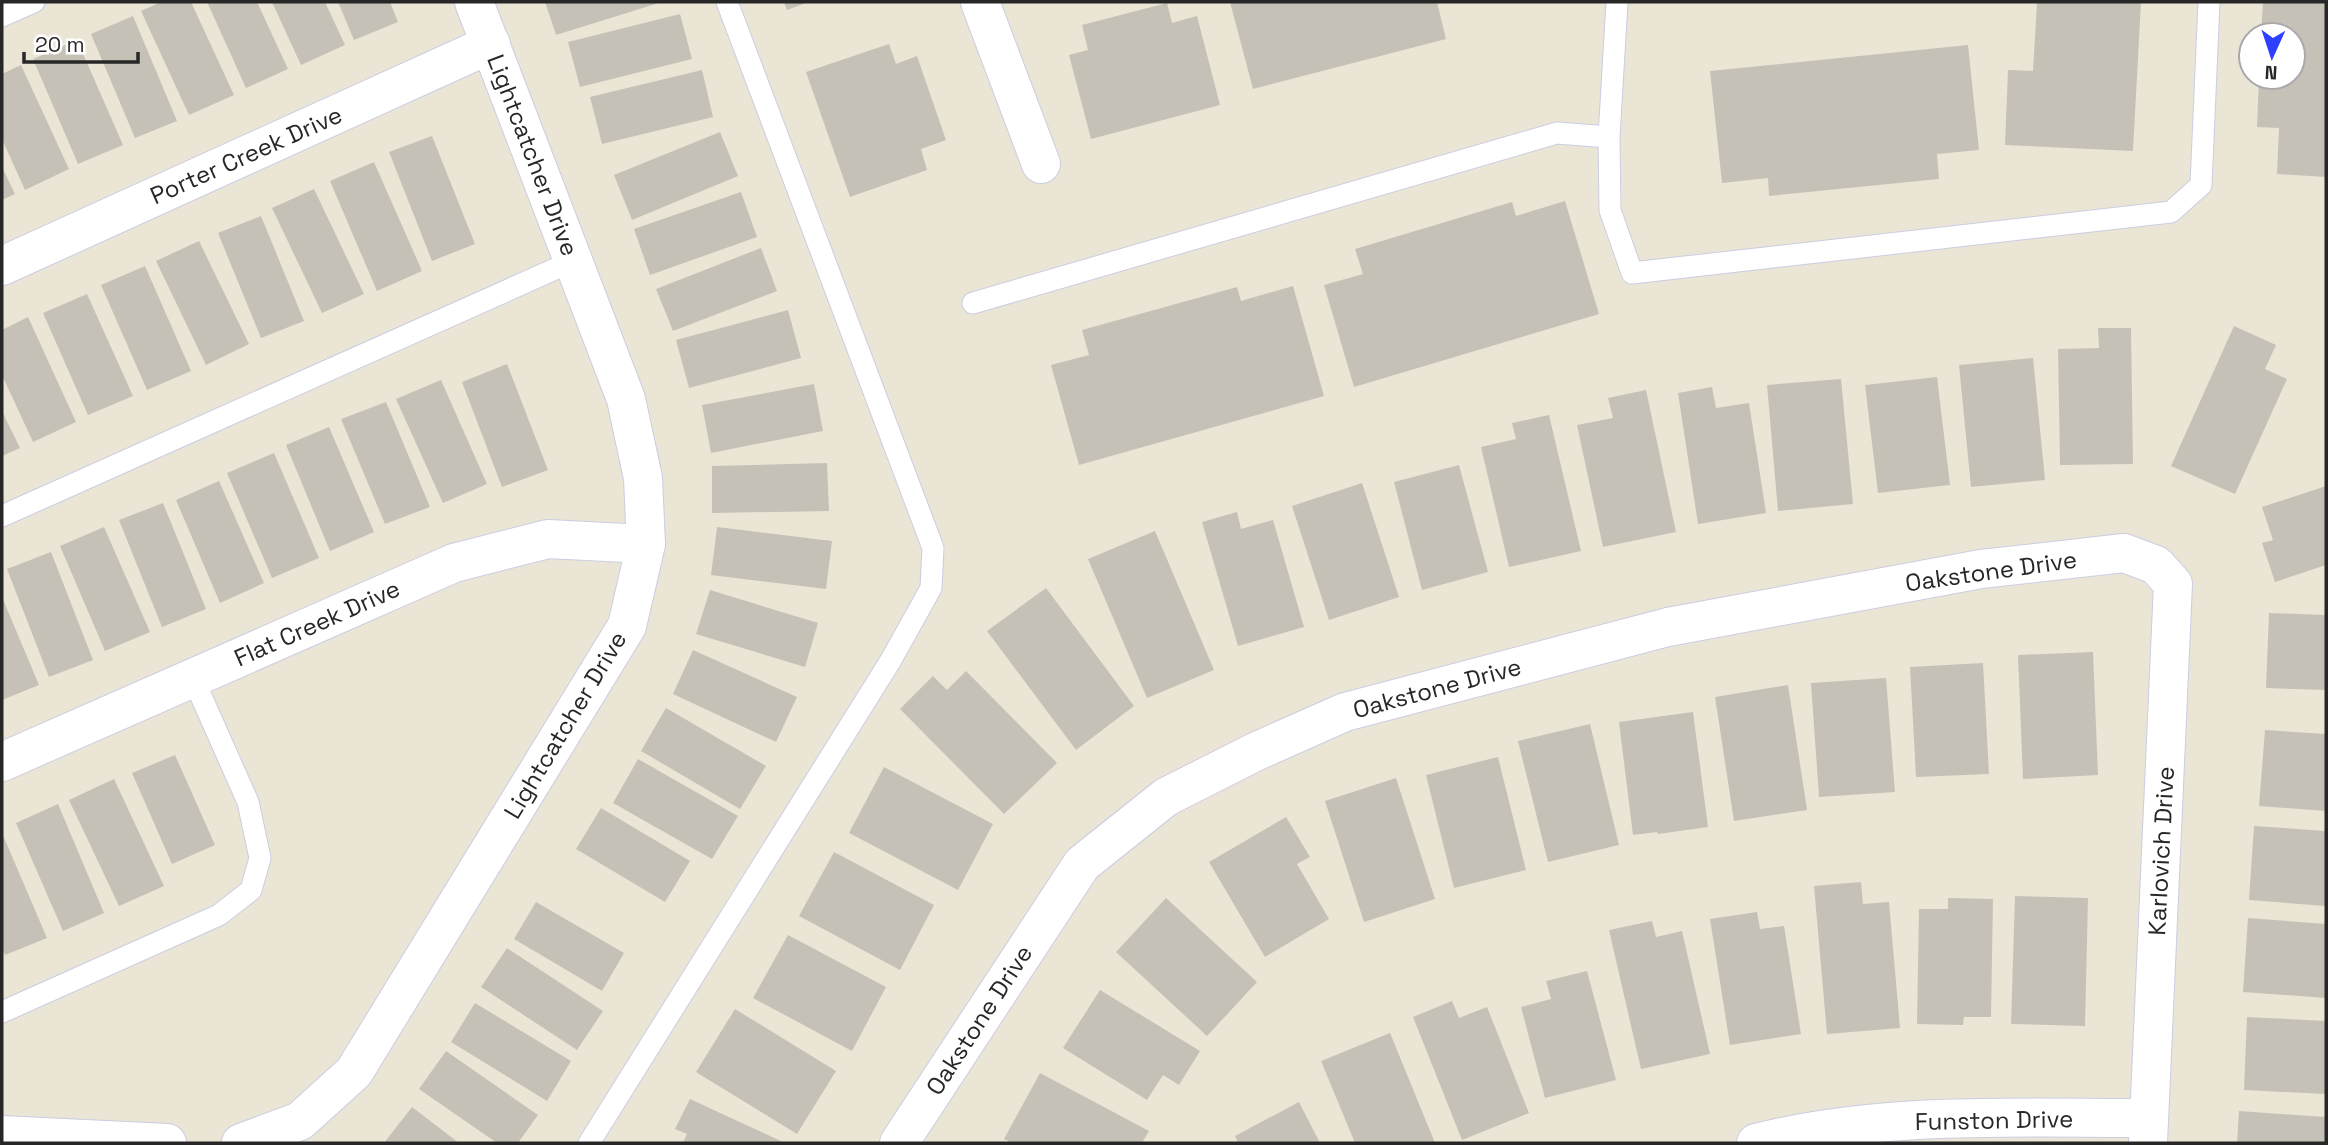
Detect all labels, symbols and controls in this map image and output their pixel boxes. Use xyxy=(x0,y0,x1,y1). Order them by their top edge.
scale bar xyxy=(24,21,138,65)
north arrow xyxy=(2237,21,2307,91)
text: 20 m xyxy=(35,31,85,58)
street label: Lightcatcher Drive xyxy=(480,50,586,260)
text: N xyxy=(2264,60,2278,85)
street label: Porter Creek Drive xyxy=(145,99,347,211)
street label: Oakstone Drive xyxy=(1903,544,2079,598)
street label: Flat Creek Drive xyxy=(229,573,405,673)
street label: Lightcatcher Drive xyxy=(497,626,633,824)
street label: Oakstone Drive xyxy=(1349,651,1525,725)
street label: Karlovich Drive xyxy=(2141,766,2181,936)
street label: Oakstone Drive xyxy=(919,939,1039,1101)
street label: Funston Drive xyxy=(1914,1103,2074,1137)

